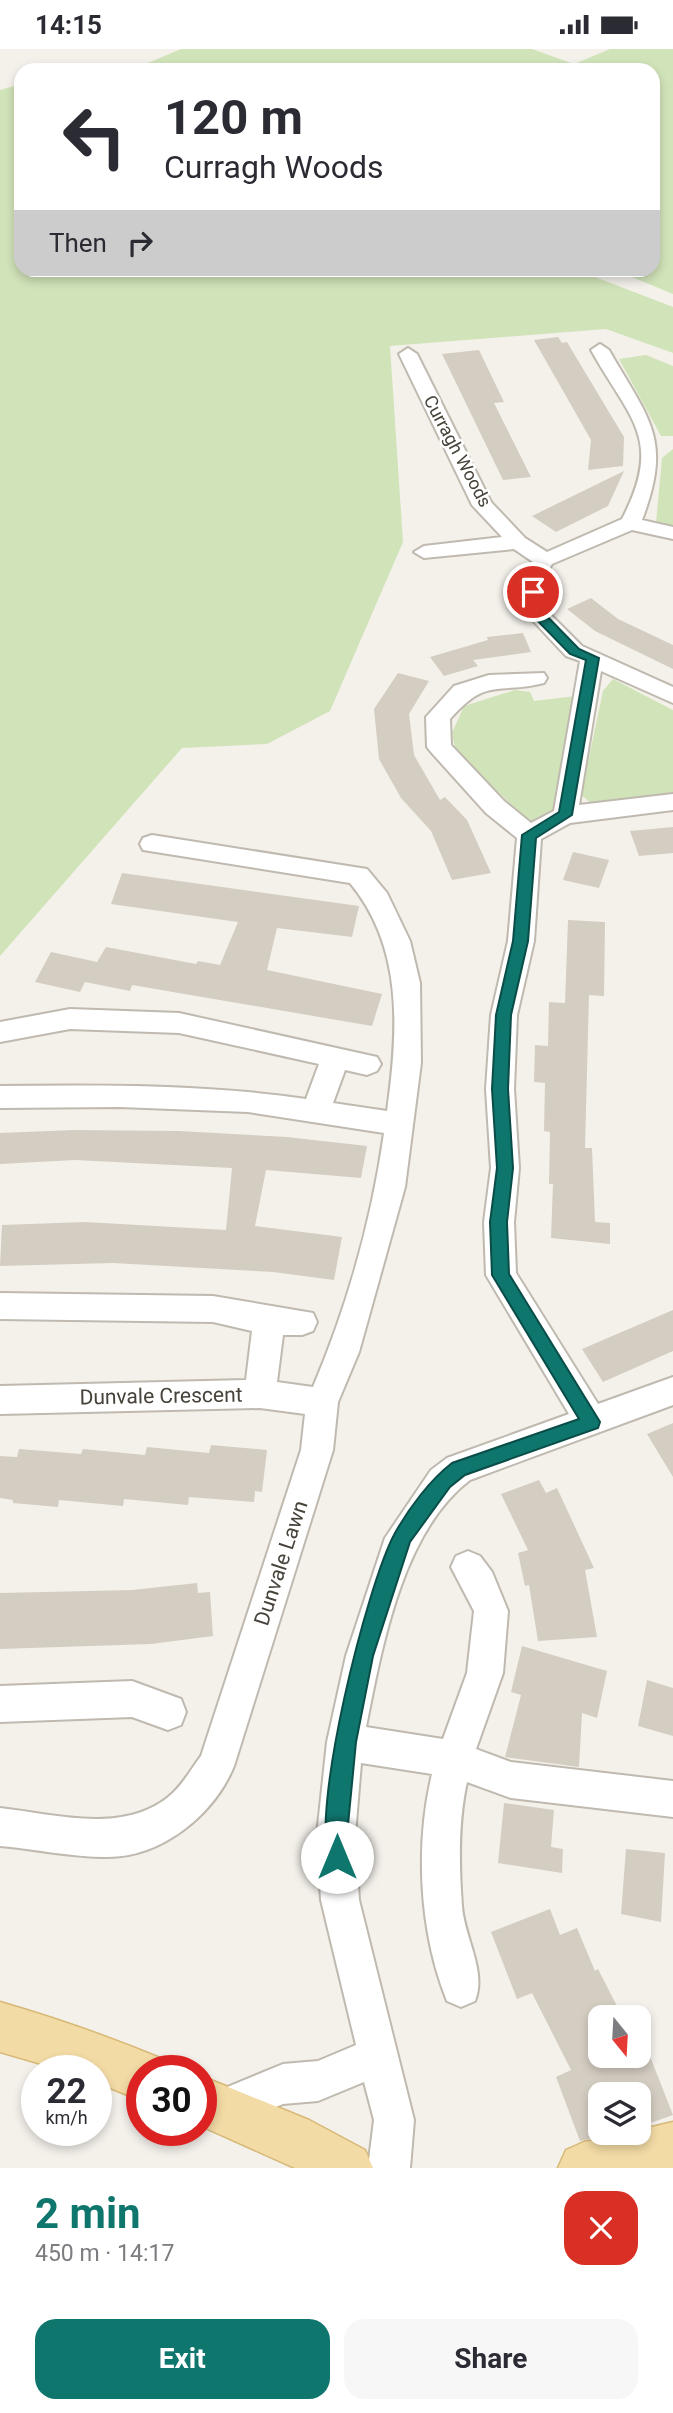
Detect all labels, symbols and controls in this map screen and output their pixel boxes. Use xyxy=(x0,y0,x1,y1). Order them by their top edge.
text: 14:15 xyxy=(35,10,102,40)
text: 120 m xyxy=(164,89,303,146)
icon: left xyxy=(49,91,140,182)
text: Curragh Woods xyxy=(164,148,383,186)
icon: right xyxy=(121,224,159,262)
text: Then xyxy=(49,228,107,258)
street label: Curragh Woods xyxy=(420,392,496,510)
pin xyxy=(503,562,563,622)
icon: arrive xyxy=(514,573,552,611)
street label: Dunvale Crescent xyxy=(79,1383,243,1409)
street label: Dunvale Lawn xyxy=(250,1497,312,1629)
position arrow xyxy=(300,1820,374,1894)
north arrow xyxy=(588,2005,651,2069)
map controls xyxy=(588,2005,651,2145)
speed limit sign: 30 xyxy=(126,2055,217,2146)
text: 22 xyxy=(46,2071,87,2112)
button: layers xyxy=(588,2082,651,2145)
text: km/h xyxy=(45,2107,88,2128)
text: 2 min xyxy=(35,2189,141,2238)
button: close xyxy=(564,2191,638,2265)
text: 450 m · 14:17 xyxy=(35,2240,174,2267)
button: Exit xyxy=(35,2319,330,2399)
button: Share xyxy=(344,2319,638,2399)

